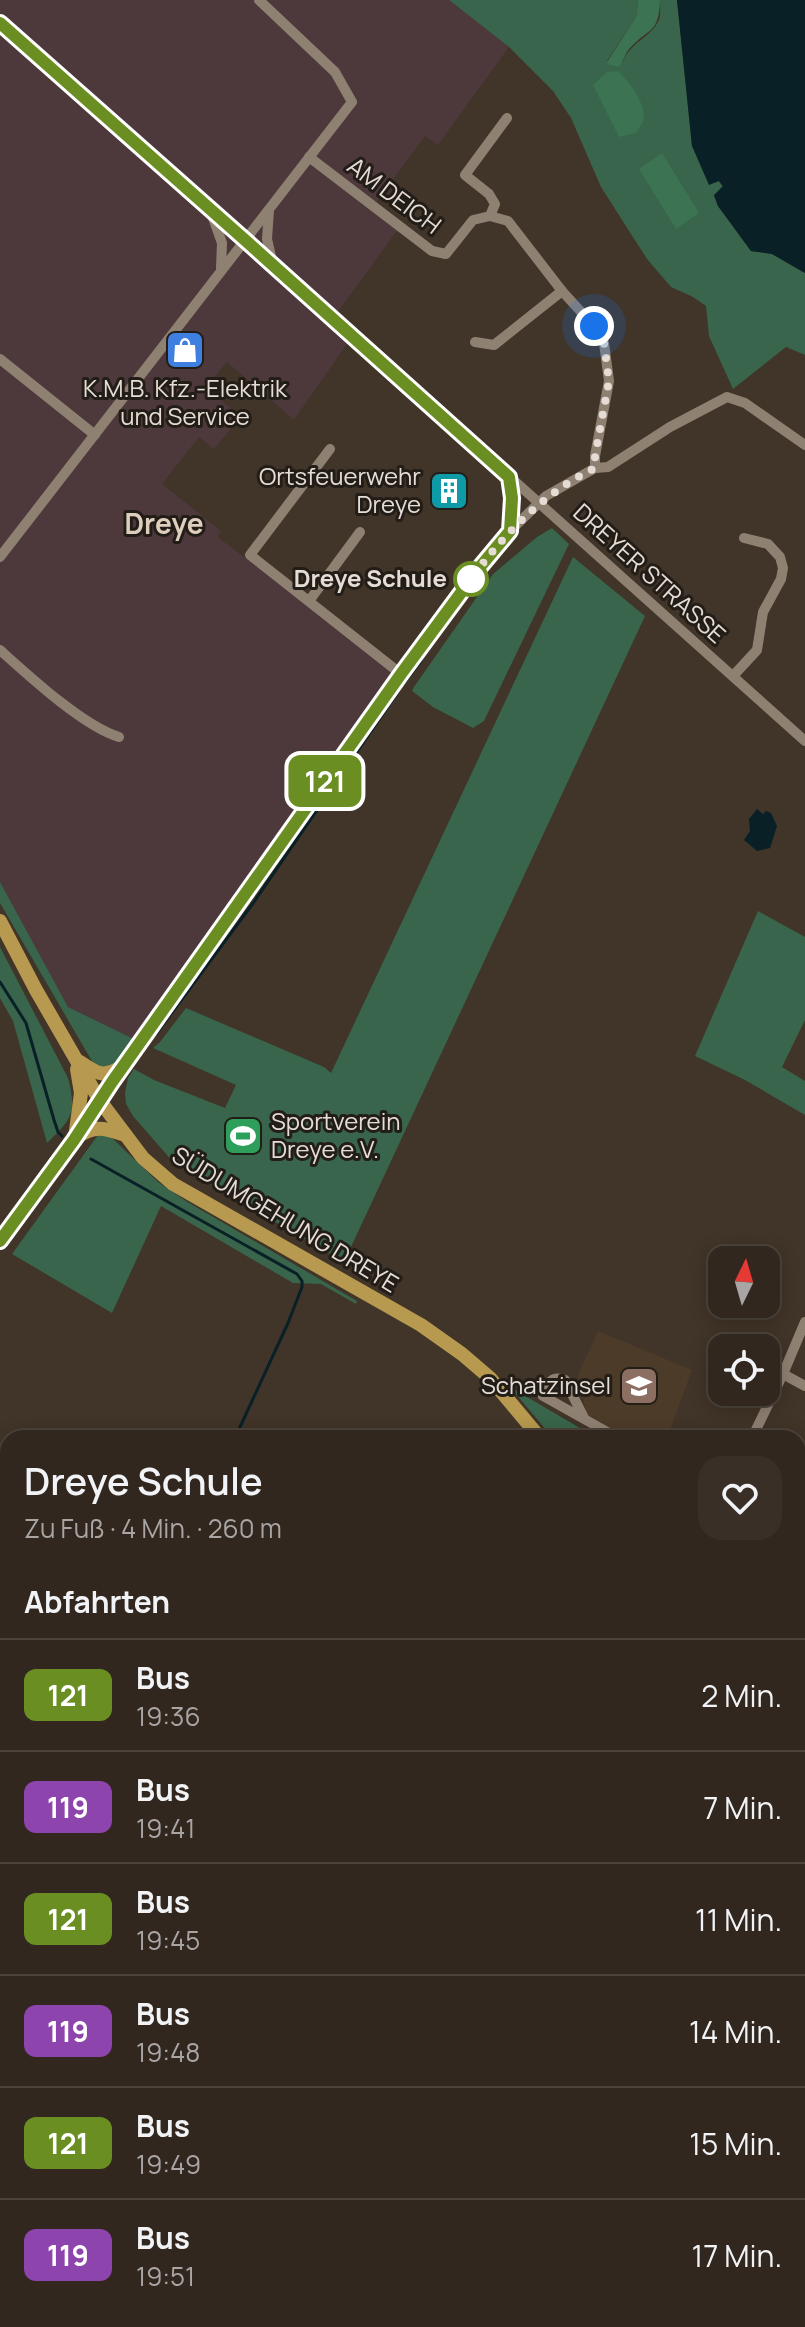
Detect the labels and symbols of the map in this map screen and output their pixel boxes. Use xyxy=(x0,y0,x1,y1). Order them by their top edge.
street label: AM DEICH xyxy=(341,149,448,241)
your location xyxy=(574,306,614,346)
shop icon: K.M.B. Kfz.-Elektrik und Service xyxy=(164,329,206,371)
place label: K.M.B. Kfz.-Elektrik und Service xyxy=(83,371,288,432)
place label: Ortsfeuerwehr Dreye xyxy=(259,459,421,520)
building icon: Ortsfeuerwehr Dreye xyxy=(428,470,470,512)
street label: DREYER STRASSE xyxy=(567,496,733,650)
district label: Dreye xyxy=(124,504,204,542)
place label: Dreye Schule xyxy=(294,561,447,594)
marker: Dreye Schule xyxy=(454,562,488,596)
line badge: 121 xyxy=(279,755,371,807)
place label: Sportverein Dreye e.V. xyxy=(271,1104,401,1165)
sports icon: Sportverein Dreye e.V. xyxy=(222,1115,264,1157)
street label: SÜDUMGEHUNG DREYE xyxy=(166,1138,405,1299)
north arrow xyxy=(708,1246,780,1318)
school or university icon: Schatzinsel xyxy=(618,1365,660,1407)
place label: Schatzinsel xyxy=(481,1368,611,1401)

